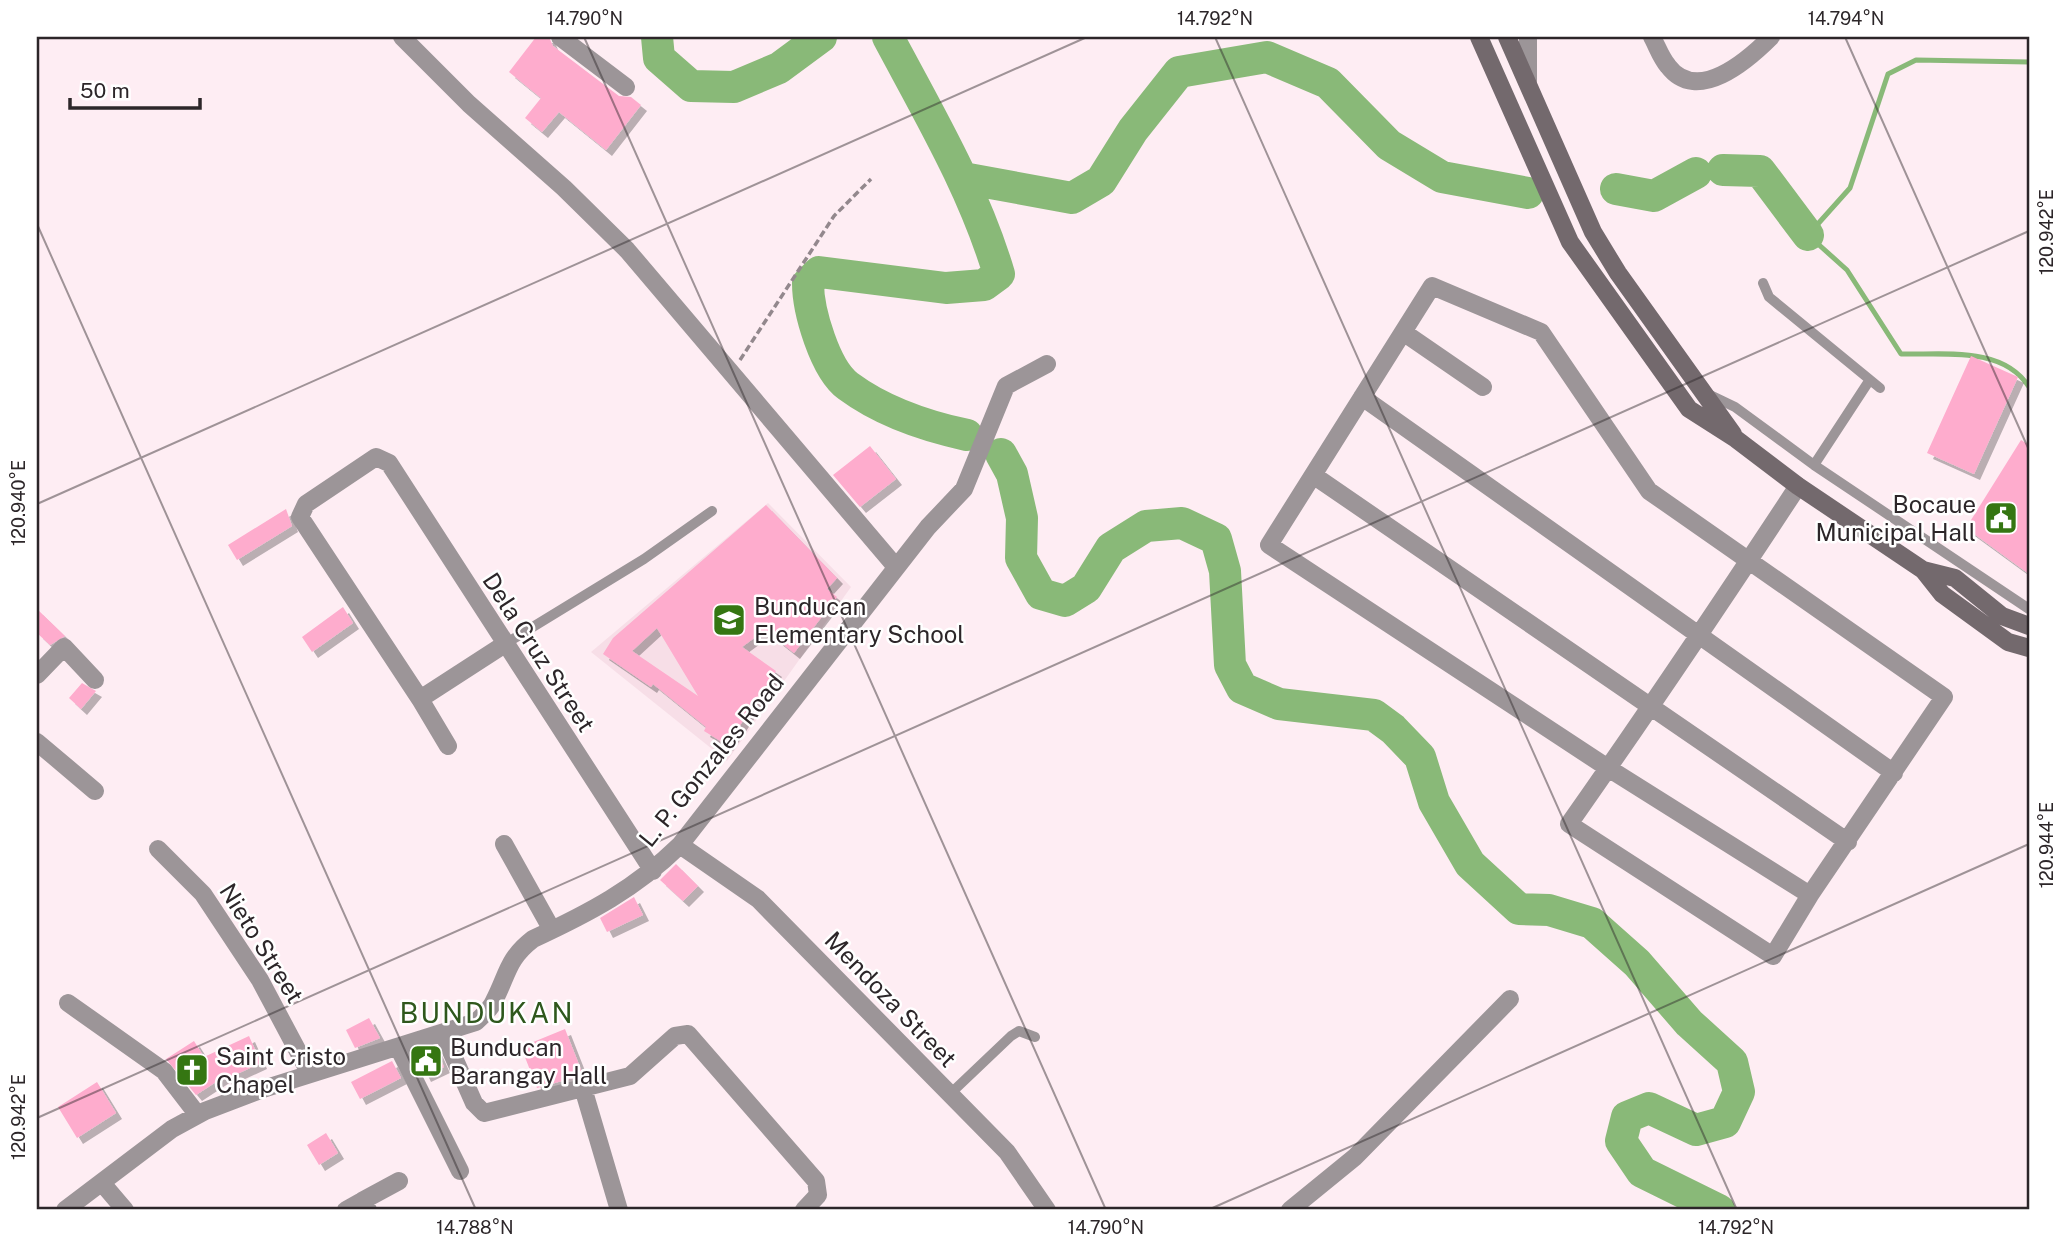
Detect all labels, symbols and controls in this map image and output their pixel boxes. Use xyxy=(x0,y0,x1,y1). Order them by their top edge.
text: 14.790°N xyxy=(547,8,623,29)
text: 14.792°N xyxy=(1177,8,1253,29)
text: 14.794°N xyxy=(1808,8,1884,29)
scale bar xyxy=(70,66,200,110)
text: 50 m xyxy=(80,78,130,103)
text: 120.942°E xyxy=(2036,189,2057,275)
text: 120.940°E xyxy=(8,460,29,546)
place label: Bocaue Municipal Hall xyxy=(1816,490,1976,546)
public building icon: Bocaue Municipal Hall xyxy=(1982,499,2020,537)
street label: Dela Cruz Street xyxy=(477,567,601,737)
place label: Bunducan Elementary School xyxy=(754,592,965,648)
school or university icon: Bunducan Elementary School xyxy=(710,601,748,639)
street label: L. P. Gonzales Road xyxy=(633,668,789,852)
text: 120.944°E xyxy=(2036,802,2057,888)
street label: Nieto Street xyxy=(214,878,310,1008)
street label: Mendoza Street xyxy=(819,926,963,1072)
district label: BUNDUKAN xyxy=(400,996,575,1029)
place label: Bunducan Barangay Hall xyxy=(450,1033,607,1089)
place label: Saint Cristo Chapel xyxy=(216,1042,346,1098)
public building icon: Bunducan Barangay Hall xyxy=(407,1042,445,1080)
church icon: Saint Cristo Chapel xyxy=(173,1051,211,1089)
text: 120.942°E xyxy=(8,1074,29,1160)
text: 14.788°N xyxy=(436,1217,514,1238)
text: 14.790°N xyxy=(1068,1217,1144,1238)
text: 14.792°N xyxy=(1698,1217,1774,1238)

